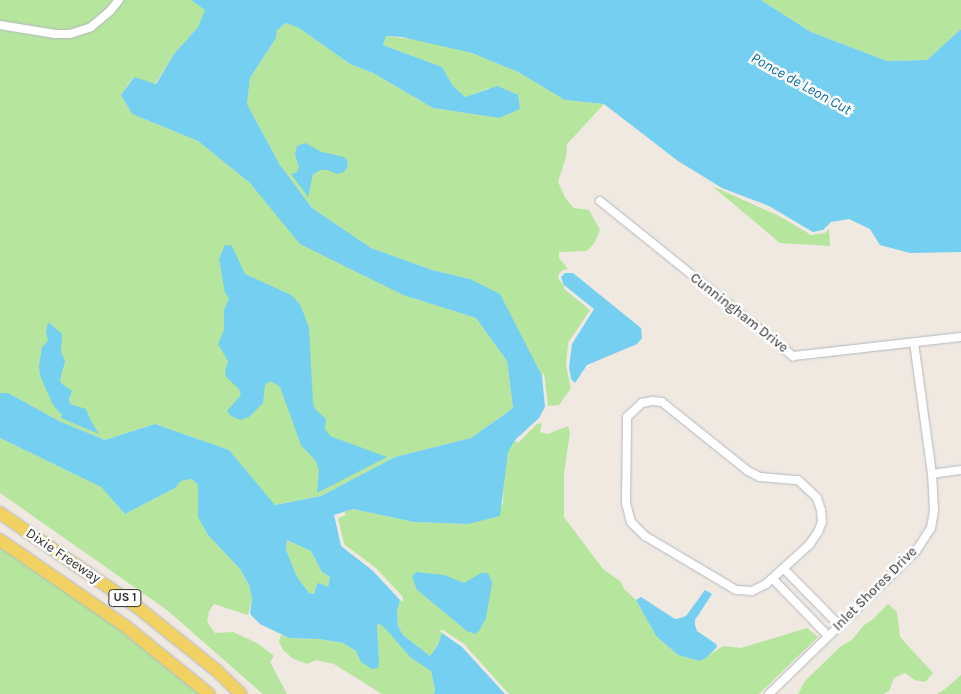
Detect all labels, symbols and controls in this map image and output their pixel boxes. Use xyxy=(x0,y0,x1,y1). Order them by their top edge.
water label: Ponce de Leon Cut xyxy=(748,49,854,119)
street label: Cunningham Drive xyxy=(687,270,791,356)
street label: Dixie Freeway xyxy=(22,525,104,587)
street label: Inlet Shores Drive xyxy=(829,543,921,635)
road number: US 1 xyxy=(108,588,142,608)

